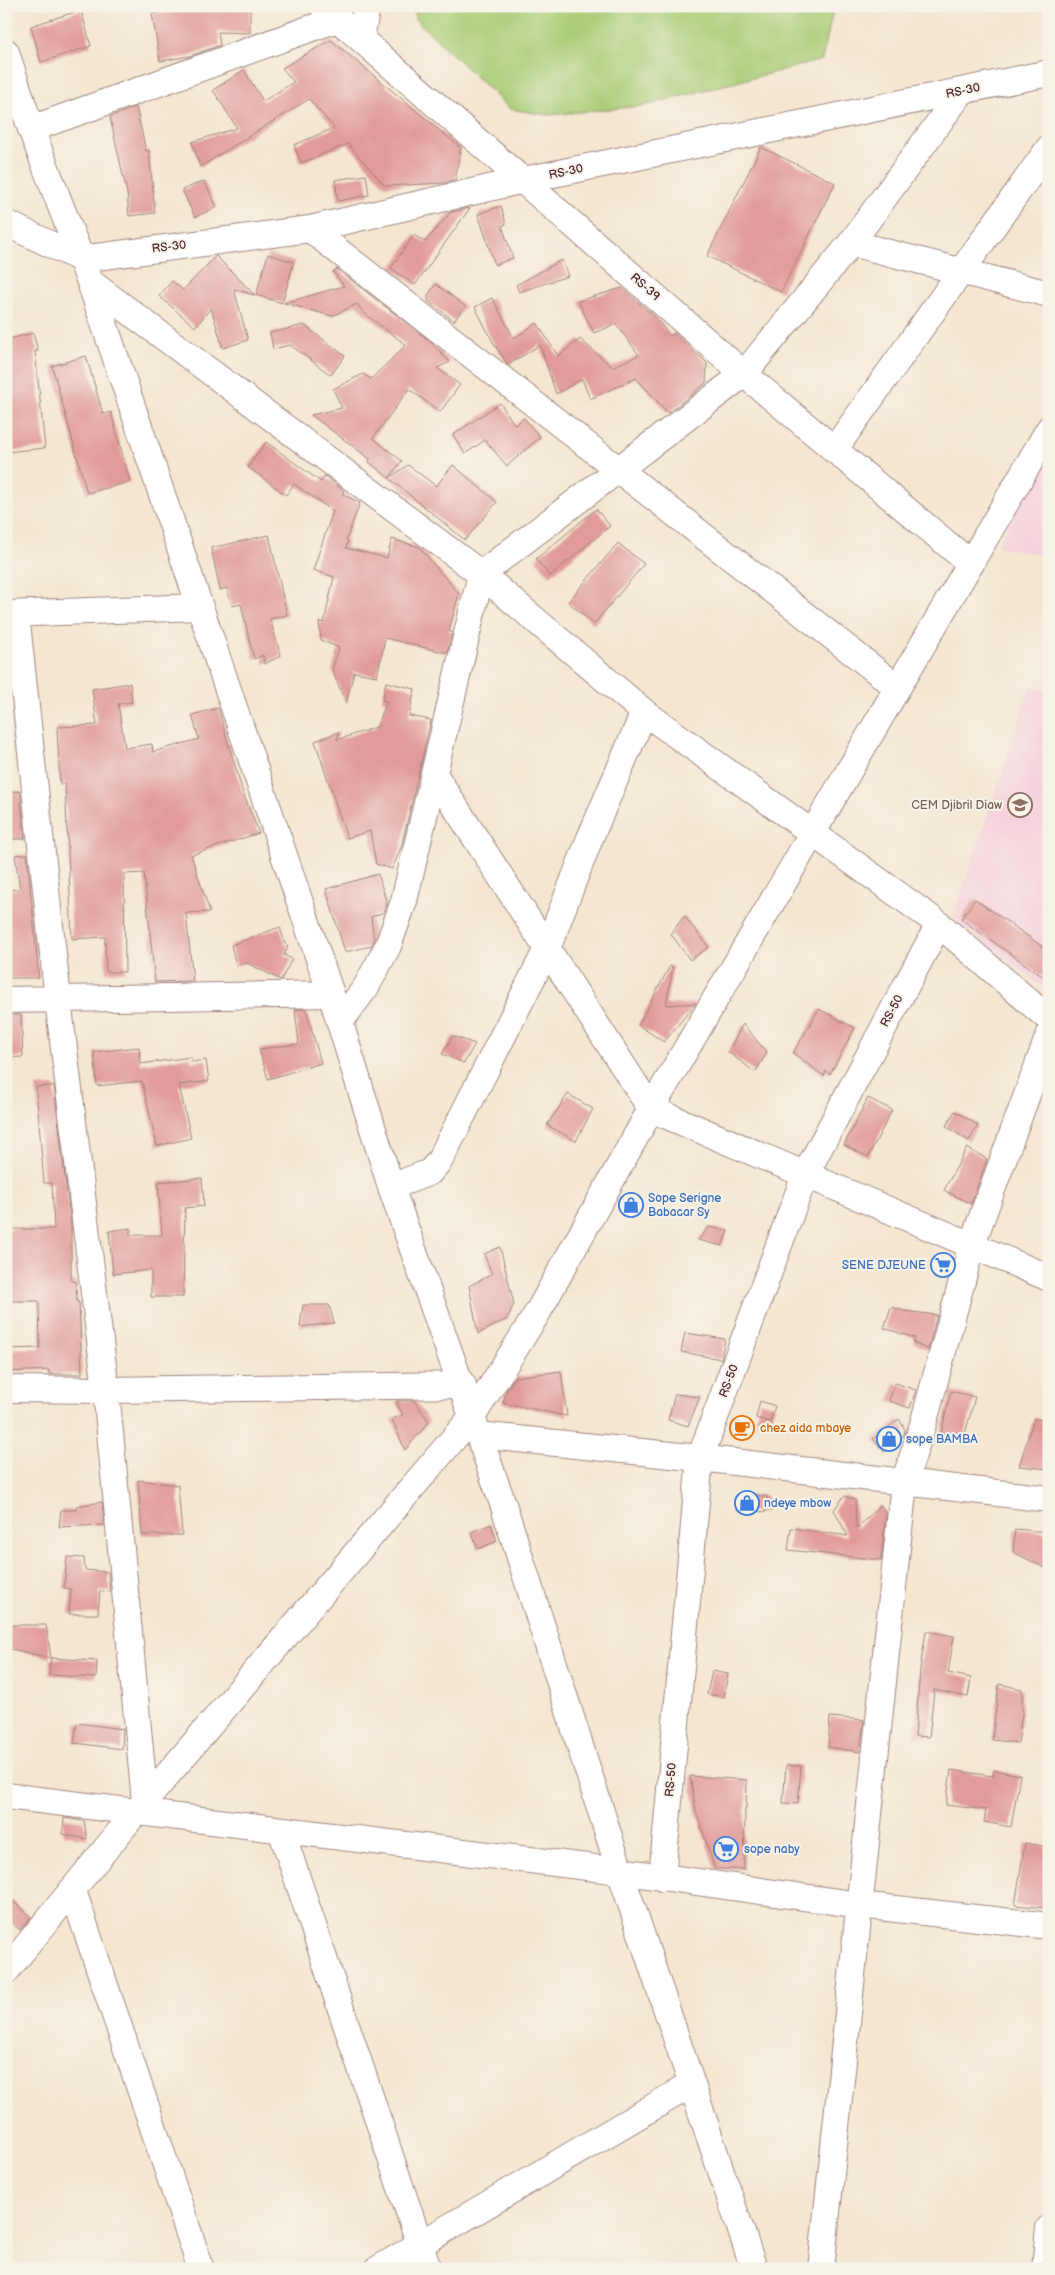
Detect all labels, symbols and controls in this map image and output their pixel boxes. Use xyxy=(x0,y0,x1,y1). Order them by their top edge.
street label: RS-30 xyxy=(945,80,981,102)
street label: RS-30 xyxy=(548,161,584,183)
street label: RS-30 xyxy=(151,237,187,257)
street label: RS-39 xyxy=(627,270,663,304)
school or university icon: CEM Djibril Diaw xyxy=(1007,792,1033,818)
place label: CEM Djibril Diaw xyxy=(911,798,1002,813)
street label: RS-50 xyxy=(877,992,907,1030)
place label: Sope Serigne Babacar Sy xyxy=(648,1191,721,1220)
shop icon: Sope Serigne Babacar Sy xyxy=(618,1192,644,1218)
supermarket icon: SENE DJEUNE xyxy=(930,1252,956,1278)
place label: SENE DJEUNE xyxy=(842,1258,926,1273)
street label: RS-50 xyxy=(716,1362,742,1400)
cafe icon: chez aida mbaye xyxy=(729,1415,755,1441)
place label: chez aida mbaye xyxy=(760,1421,851,1436)
shop icon: sope BAMBA xyxy=(876,1426,902,1452)
place label: sope BAMBA xyxy=(906,1432,978,1447)
shop icon: ndeye mbow xyxy=(734,1490,760,1516)
place label: ndeye mbow xyxy=(764,1496,831,1511)
street label: RS-50 xyxy=(662,1762,680,1798)
supermarket icon: sope naby xyxy=(713,1836,739,1862)
place label: sope naby xyxy=(744,1842,800,1857)

